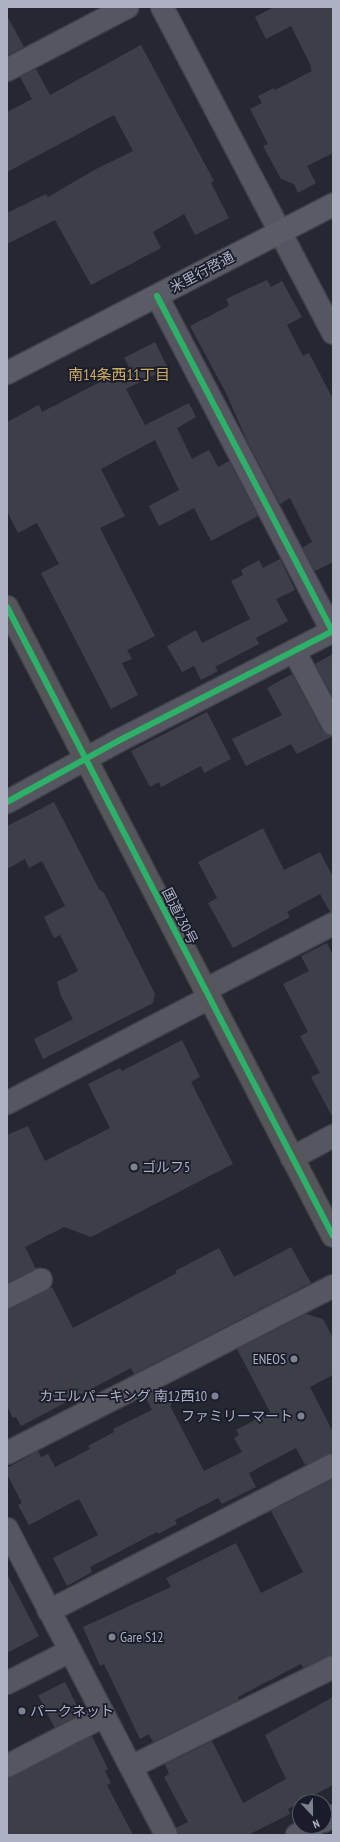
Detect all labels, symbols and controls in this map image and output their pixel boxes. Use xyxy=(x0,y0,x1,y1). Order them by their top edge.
street label: 米里行啓通 xyxy=(167,248,237,296)
district label: 南14条西11丁目 xyxy=(68,366,170,384)
street label: 国道230号 xyxy=(159,885,201,947)
place label: ゴルフ5 xyxy=(142,1159,190,1175)
marker: ゴルフ5 xyxy=(129,1162,139,1172)
place label: ENEOS xyxy=(253,1351,286,1367)
marker: ENEOS xyxy=(289,1354,299,1364)
place label: カエルパーキング 南12西10 xyxy=(39,1388,207,1404)
marker: カエルパーキング 南12西10 xyxy=(210,1391,220,1401)
place label: ファミリーマート xyxy=(181,1408,293,1424)
marker: ファミリーマート xyxy=(296,1411,306,1421)
place label: Gare S12 xyxy=(120,1629,164,1645)
marker: Gare S12 xyxy=(107,1632,117,1642)
place label: パークネット xyxy=(30,1703,114,1719)
marker: パークネット xyxy=(17,1706,27,1716)
north arrow xyxy=(292,1794,332,1834)
text: N xyxy=(311,1817,322,1832)

